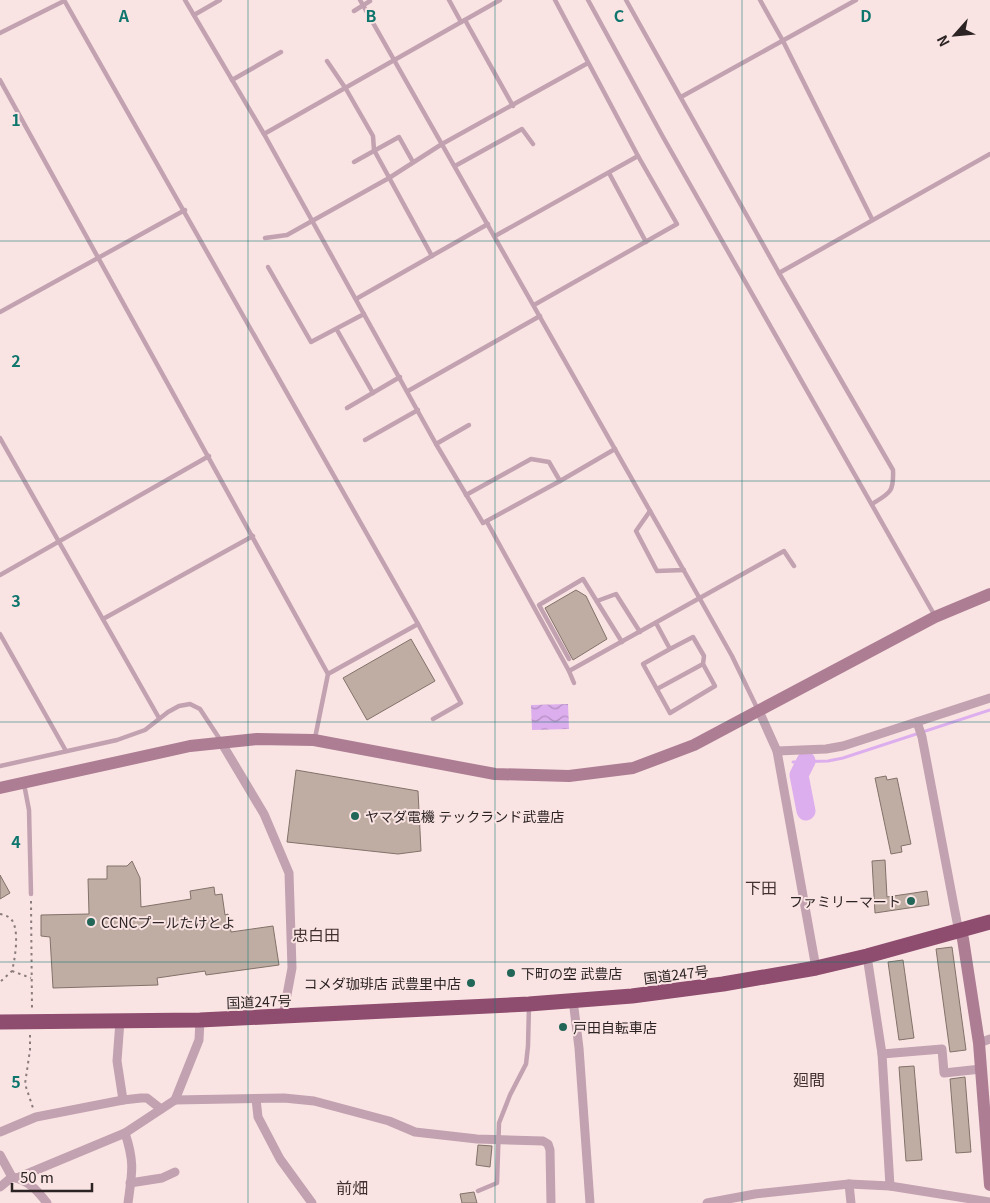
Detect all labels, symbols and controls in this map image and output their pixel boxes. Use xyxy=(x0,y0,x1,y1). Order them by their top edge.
text: A xyxy=(118,3,130,27)
text: B xyxy=(366,3,377,27)
text: C xyxy=(614,3,625,27)
text: D xyxy=(860,3,872,27)
north arrow xyxy=(930,10,980,60)
text: N xyxy=(931,32,954,51)
text: 1 xyxy=(11,107,21,131)
text: 2 xyxy=(11,348,21,372)
text: 3 xyxy=(11,588,21,612)
place label: ヤマダ電機 テックランド武豊店 xyxy=(365,806,564,826)
marker: ヤマダ電機 テックランド武豊店 xyxy=(349,810,361,822)
text: 4 xyxy=(11,829,21,853)
district label: 下田 xyxy=(745,875,777,899)
place label: ファミリーマート xyxy=(789,891,901,911)
marker: ファミリーマート xyxy=(905,895,917,907)
place label: CCNCプールたけとよ xyxy=(101,912,235,932)
marker: CCNCプールたけとよ xyxy=(85,916,97,928)
district label: 忠白田 xyxy=(292,922,340,946)
street label: 国道247号 xyxy=(642,960,710,988)
place label: 下町の空 武豊店 xyxy=(521,963,622,983)
marker: 下町の空 武豊店 xyxy=(505,967,517,979)
place label: コメダ珈琲店 武豊里中店 xyxy=(304,973,461,993)
marker: コメダ珈琲店 武豊里中店 xyxy=(465,977,477,989)
street label: 国道247号 xyxy=(226,990,292,1012)
place label: 戸田自転車店 xyxy=(573,1017,657,1037)
marker: 戸田自転車店 xyxy=(557,1021,569,1033)
district label: 廻間 xyxy=(793,1067,825,1091)
text: 5 xyxy=(11,1069,21,1093)
scale bar xyxy=(12,1160,92,1192)
text: 50 m xyxy=(20,1166,54,1187)
district label: 前畑 xyxy=(336,1175,368,1199)

